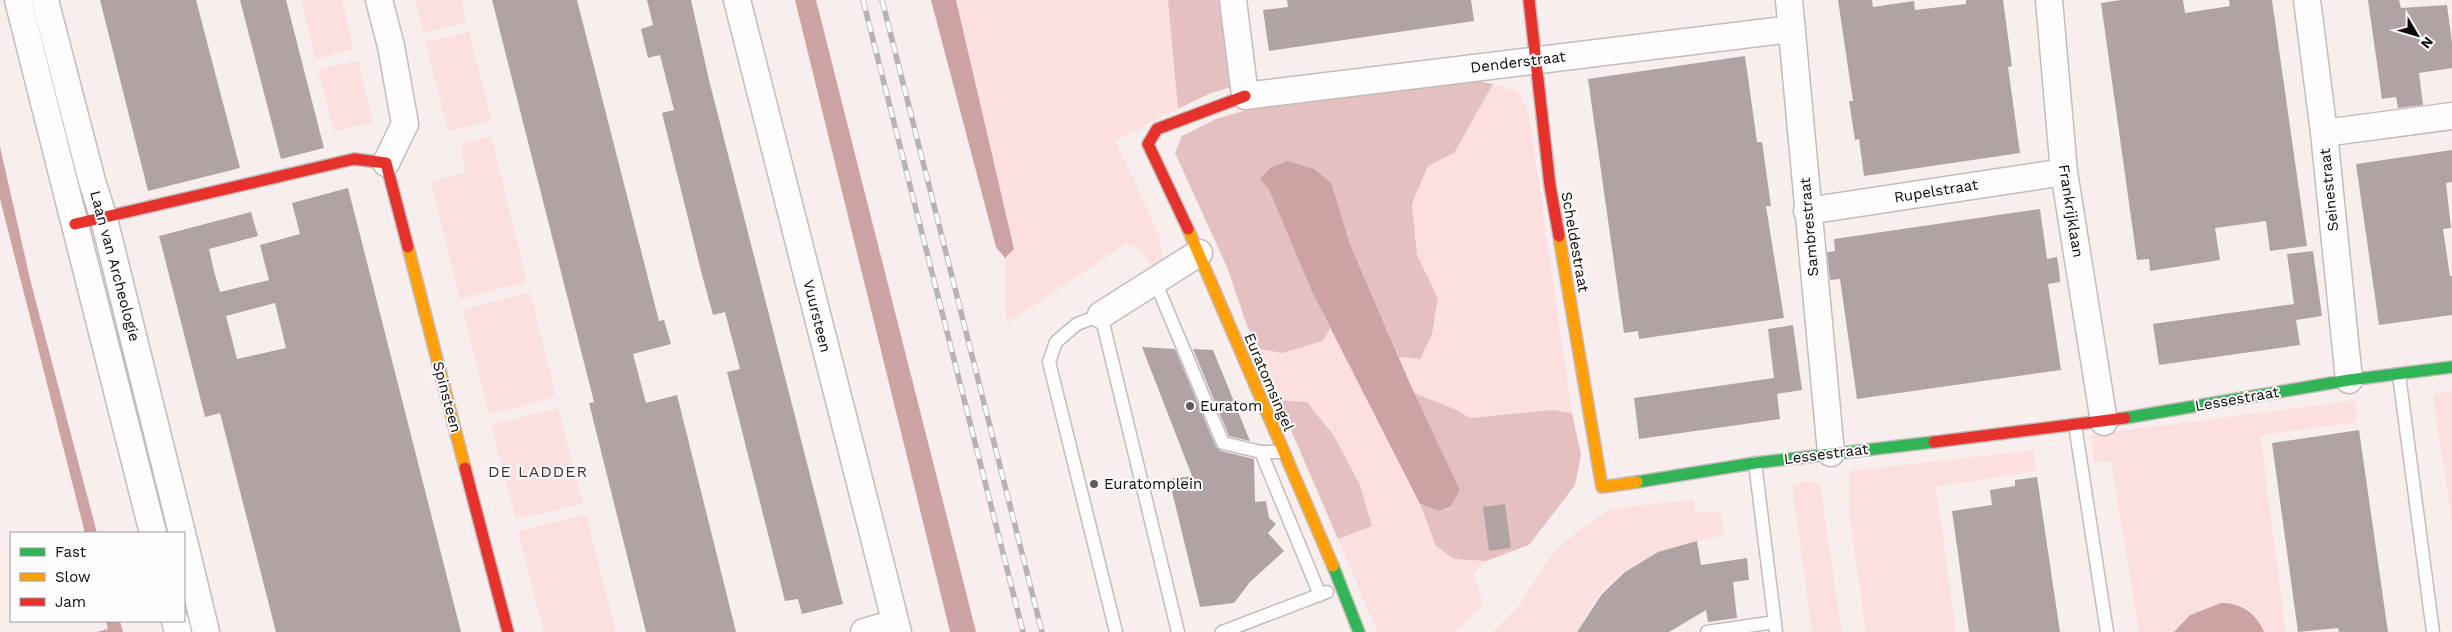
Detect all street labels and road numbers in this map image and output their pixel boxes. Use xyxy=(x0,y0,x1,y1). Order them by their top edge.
street label: Denderstraat xyxy=(1469,47,1567,77)
street label: Seinestraat xyxy=(2316,147,2342,232)
street label: Frankrijklaan xyxy=(2055,163,2087,259)
street label: Rupelstraat xyxy=(1893,175,1980,207)
street label: Sambrestraat xyxy=(1796,176,1822,277)
street label: Laan van Archeologie xyxy=(86,189,144,343)
street label: Scheldestraat xyxy=(1557,190,1593,294)
street label: Vuursteen xyxy=(799,278,835,354)
street label: Euratomsingel xyxy=(1240,330,1298,434)
street label: Spinsteen xyxy=(429,359,465,435)
street label: Lessestraat xyxy=(2194,383,2281,415)
street label: Lessestraat xyxy=(1783,440,1870,468)

